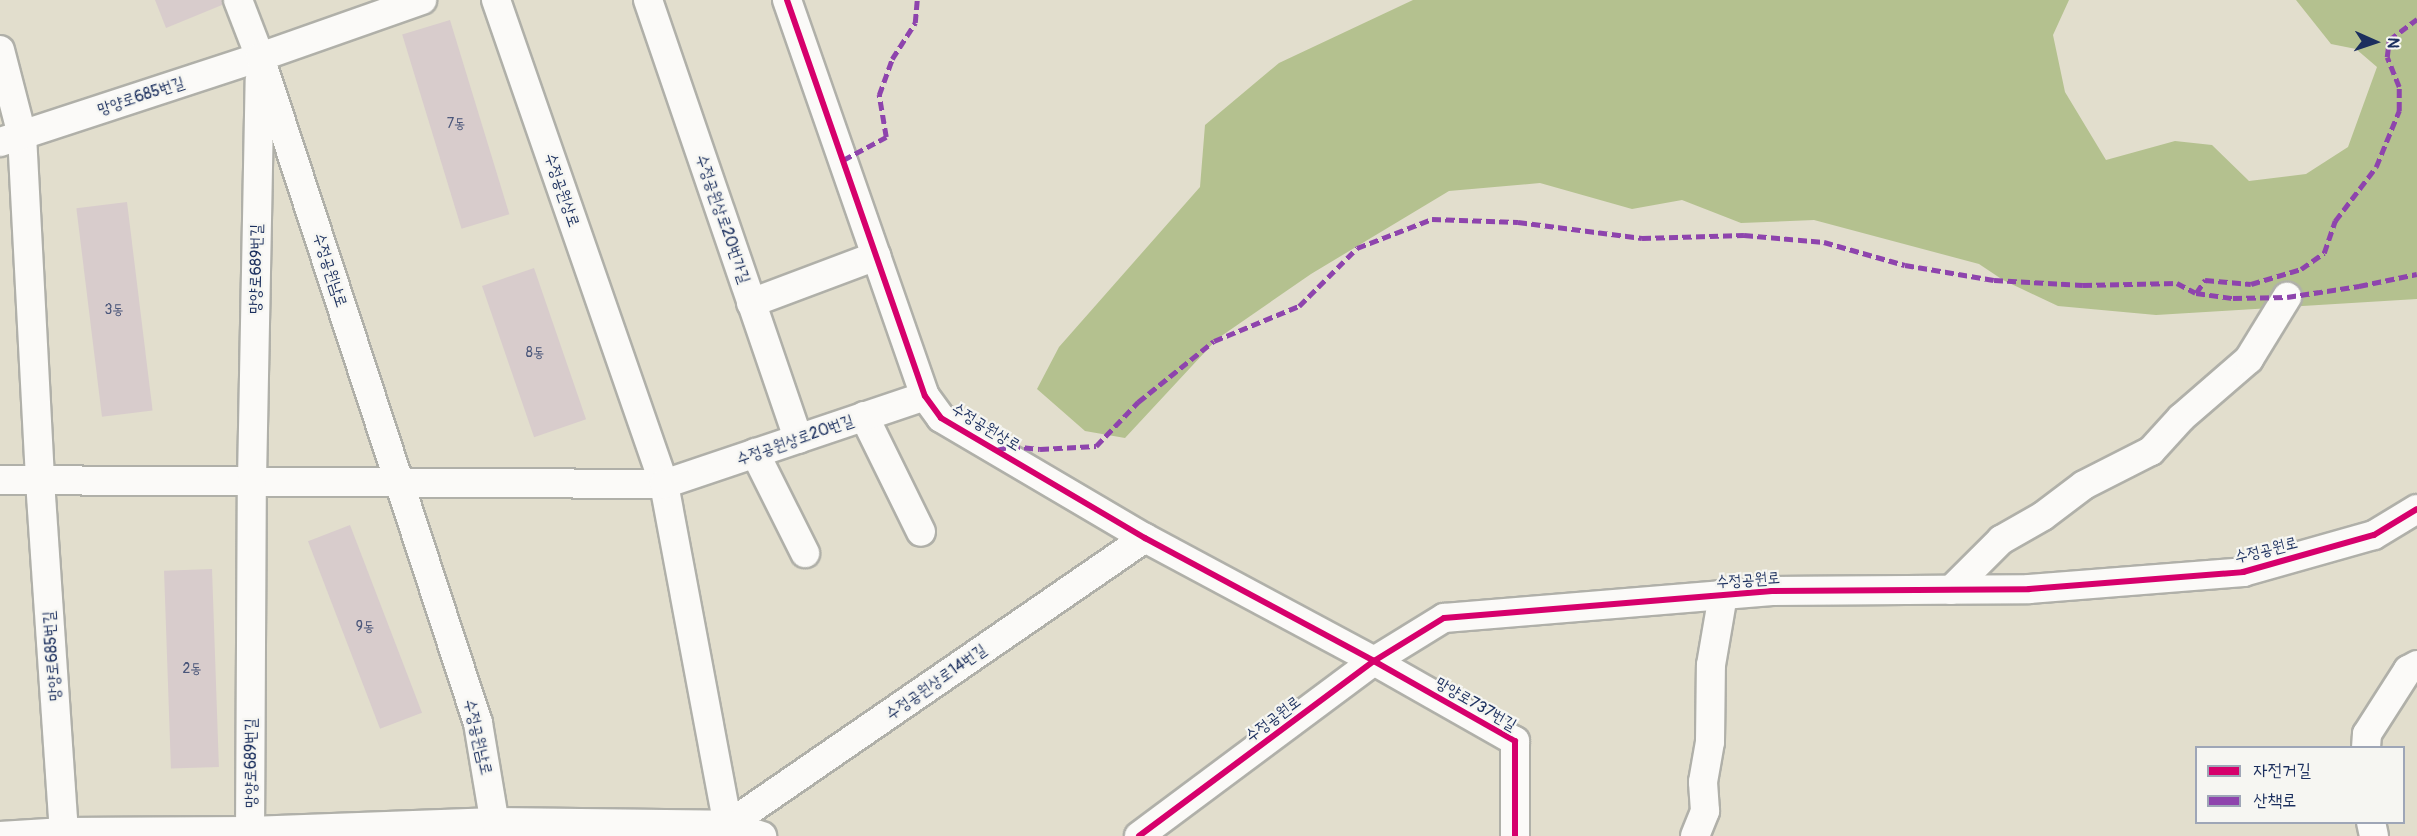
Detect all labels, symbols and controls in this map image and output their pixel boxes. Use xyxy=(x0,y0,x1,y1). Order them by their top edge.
north arrow xyxy=(2345,12,2405,72)
text: N xyxy=(2383,37,2403,49)
street label: 망양로685번길 xyxy=(95,73,187,119)
house number: 7동 xyxy=(447,116,465,132)
street label: 수정공원상로 xyxy=(540,150,584,230)
street label: 수정공원상로20번가길 xyxy=(692,152,754,286)
street label: 망양로689번길 xyxy=(246,224,266,314)
street label: 수정공원남로 xyxy=(309,230,351,310)
house number: 3동 xyxy=(104,302,124,318)
house number: 8동 xyxy=(526,345,544,361)
street label: 수정공원상로 xyxy=(948,399,1024,455)
street label: 수정공원상로20번길 xyxy=(734,411,856,469)
street label: 수정공원로 xyxy=(2232,533,2300,567)
street label: 수정공원로 xyxy=(1715,568,1781,592)
street label: 망양로685번길 xyxy=(39,610,65,702)
house number: 9동 xyxy=(356,619,374,635)
street label: 수정공원상로14번길 xyxy=(882,640,990,724)
house number: 2동 xyxy=(182,661,202,677)
street label: 망양로737번길 xyxy=(1432,673,1520,735)
street label: 수정공원로 xyxy=(1242,692,1304,746)
street label: 수정공원남로 xyxy=(460,697,496,777)
street label: 망양로689번길 xyxy=(241,718,261,808)
legend xyxy=(2195,746,2405,824)
text: 자전거길 xyxy=(2253,759,2311,782)
text: 산책로 xyxy=(2253,789,2296,812)

